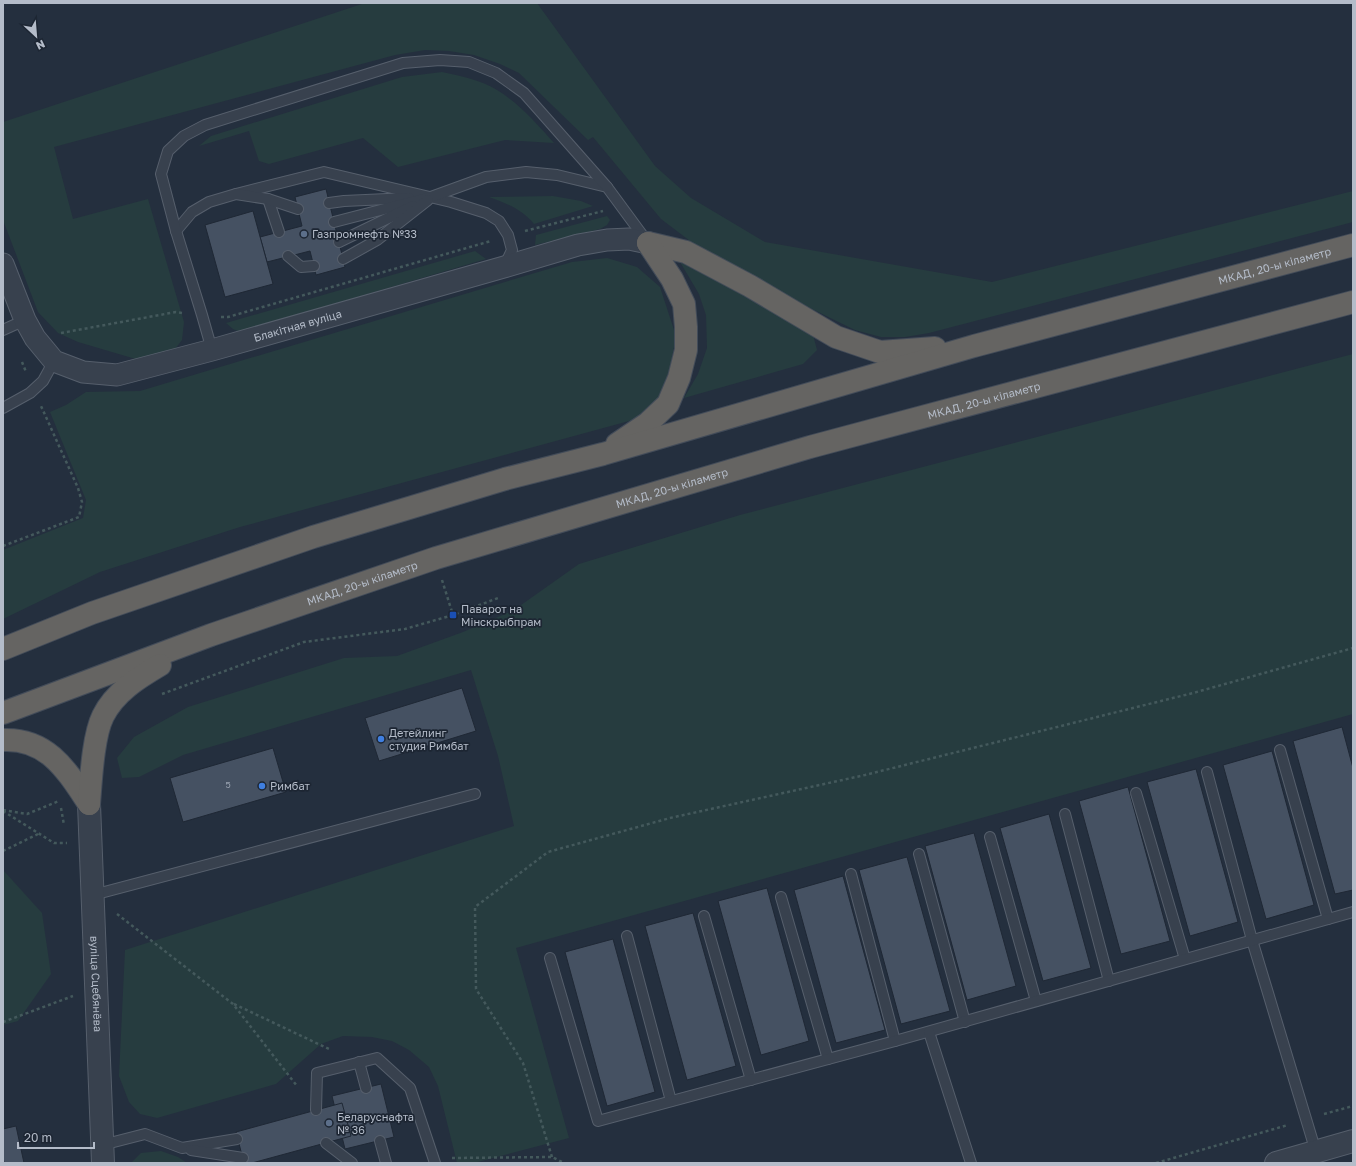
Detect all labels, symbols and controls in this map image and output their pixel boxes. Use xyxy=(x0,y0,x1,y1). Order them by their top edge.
north arrow xyxy=(16,16,56,56)
text: N xyxy=(34,38,47,53)
place label: Газпромнефть №33 xyxy=(312,227,417,240)
marker: Газпромнефть №33 xyxy=(299,229,309,239)
street label: МКАД, 20-ы кіламетр xyxy=(1217,244,1333,287)
street label: Блакітная вуліца xyxy=(252,306,343,344)
street label: МКАД, 20-ы кіламетр xyxy=(926,379,1042,421)
street label: МКАД, 20-ы кіламетр xyxy=(614,465,729,510)
street label: МКАД, 20-ы кіламетр xyxy=(305,558,419,608)
place label: Паварот на Мінскрыбпрам xyxy=(461,602,541,628)
marker: Паварот на Мінскрыбпрам xyxy=(448,610,458,620)
place label: Детейлинг студия Римбат xyxy=(389,726,469,752)
marker: Детейлинг студия Римбат xyxy=(376,734,386,744)
house number: 5 xyxy=(225,779,231,790)
place label: Римбат xyxy=(270,779,310,792)
marker: Римбат xyxy=(257,781,267,791)
street label: вуліца Сцебянёва xyxy=(88,935,105,1032)
place label: Беларуснафта № 36 xyxy=(337,1110,414,1136)
marker: Беларуснафта № 36 xyxy=(324,1118,334,1128)
scale bar xyxy=(18,1124,94,1150)
text: 20 m xyxy=(24,1130,52,1145)

